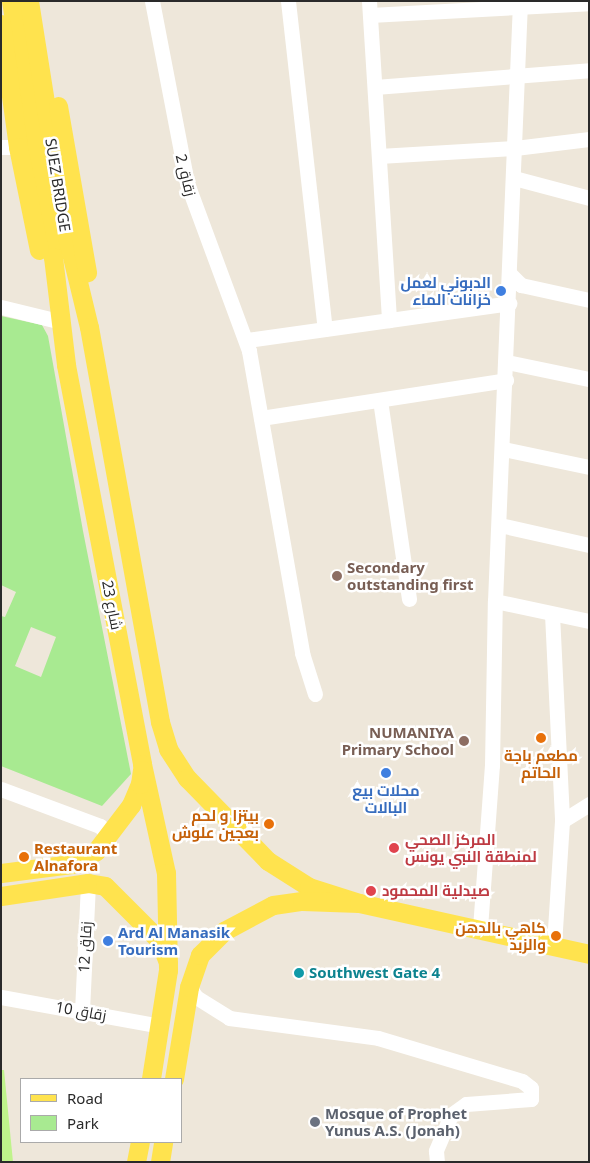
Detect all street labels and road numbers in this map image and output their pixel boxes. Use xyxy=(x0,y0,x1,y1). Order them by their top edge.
street label: SUEZ BRIDGE xyxy=(42,137,74,233)
street label: زقاق 2 xyxy=(172,152,200,198)
street label: شارع 23 xyxy=(98,579,126,631)
street label: زقاق 12 xyxy=(75,921,95,973)
street label: زقاق 10 xyxy=(54,998,108,1024)

